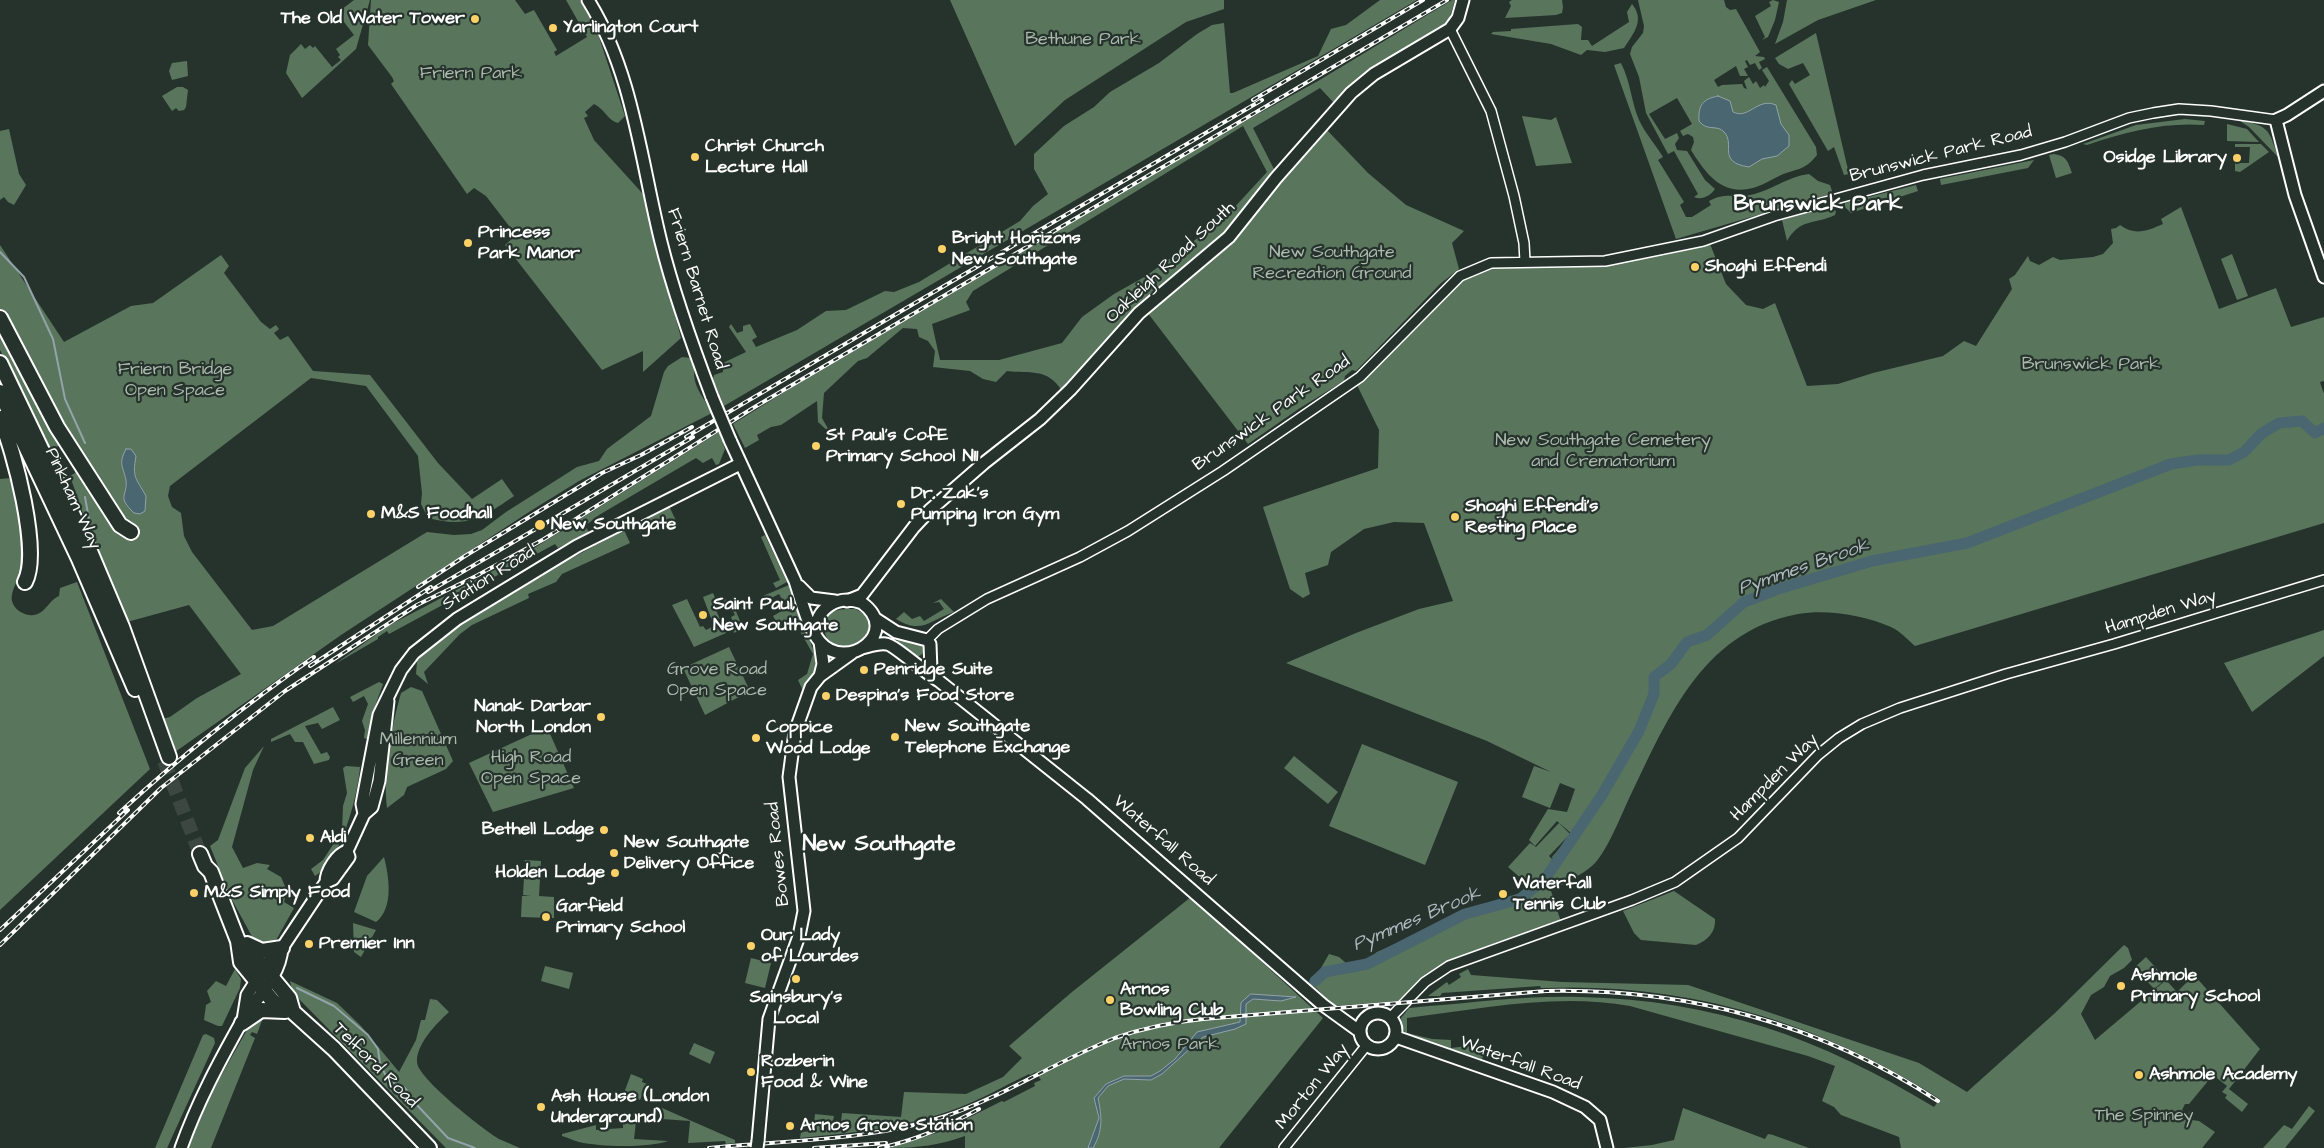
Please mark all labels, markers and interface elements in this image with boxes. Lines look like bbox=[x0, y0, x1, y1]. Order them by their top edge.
place label: The Old Water Tower bbox=[281, 8, 465, 30]
marker: The Old Water Tower bbox=[469, 13, 481, 25]
place label: Yarlington Court bbox=[563, 17, 698, 39]
marker: Yarlington Court bbox=[547, 22, 559, 34]
park label: Bethune Park bbox=[1025, 29, 1141, 51]
park label: Friern Park bbox=[420, 63, 522, 85]
street label: Brunswick Park Road bbox=[1848, 122, 2034, 188]
place label: Christ Church Lecture Hall bbox=[705, 136, 824, 178]
place label: Osidge Library bbox=[2104, 147, 2227, 169]
marker: Christ Church Lecture Hall bbox=[689, 151, 701, 163]
marker: Osidge Library bbox=[2231, 152, 2243, 164]
district label: Brunswick Park bbox=[1733, 192, 1903, 218]
street label: Oakleigh Road South bbox=[1102, 198, 1240, 328]
street label: Friern Barnet Road bbox=[661, 206, 731, 372]
place label: Princess Park Manor bbox=[478, 222, 580, 264]
place label: Bright Horizons New Southgate bbox=[952, 228, 1081, 270]
marker: Princess Park Manor bbox=[462, 237, 474, 249]
park label: New Southgate Recreation Ground bbox=[1252, 242, 1412, 284]
marker: Bright Horizons New Southgate bbox=[936, 243, 948, 255]
place label: Shoghi Effendi bbox=[1705, 256, 1826, 278]
marker: Shoghi Effendi bbox=[1689, 261, 1701, 273]
street label: Brunswick Park Road bbox=[1189, 352, 1355, 476]
park label: Brunswick Park bbox=[2022, 354, 2160, 376]
park label: Friern Bridge Open Space bbox=[118, 359, 232, 402]
place label: St Paul's CofE Primary School N11 bbox=[826, 425, 978, 468]
park label: New Southgate Cemetery and Crematorium bbox=[1495, 430, 1711, 472]
marker: St Paul's CofE Primary School N11 bbox=[810, 440, 822, 452]
street label: Pinkham Way bbox=[39, 445, 105, 553]
place label: Dr. Zak's Pumping Iron Gym bbox=[911, 483, 1059, 526]
place label: Shoghi Effendi’s Resting Place bbox=[1465, 496, 1598, 538]
marker: Dr. Zak's Pumping Iron Gym bbox=[895, 498, 907, 510]
place label: M&S Foodhall bbox=[381, 503, 492, 525]
marker: M&S Foodhall bbox=[365, 508, 377, 520]
marker: Shoghi Effendi’s Resting Place bbox=[1449, 511, 1461, 523]
place label: New Southgate bbox=[551, 514, 676, 536]
marker: New Southgate bbox=[533, 518, 547, 532]
water label: Pymmes Brook bbox=[1736, 535, 1872, 601]
street label: Station Road bbox=[438, 542, 540, 616]
street label: Hampden Way bbox=[2103, 586, 2219, 640]
place label: Saint Paul, New Southgate bbox=[713, 594, 838, 636]
marker: Saint Paul, New Southgate bbox=[697, 609, 709, 621]
park label: Grove Road Open Space bbox=[667, 659, 767, 702]
place label: Penridge Suite bbox=[874, 659, 993, 681]
marker: Penridge Suite bbox=[858, 664, 870, 676]
place label: Despina's Food Store bbox=[836, 685, 1014, 707]
marker: Despina's Food Store bbox=[820, 690, 832, 702]
place label: Nanak Darbar North London bbox=[474, 696, 591, 739]
marker: Nanak Darbar North London bbox=[595, 711, 607, 723]
place label: New Southgate Telephone Exchange bbox=[905, 716, 1070, 759]
place label: Coppice Wood Lodge bbox=[766, 717, 870, 760]
park label: Millennium Green bbox=[380, 729, 456, 772]
street label: Hampden Way bbox=[1727, 730, 1823, 826]
marker: New Southgate Telephone Exchange bbox=[889, 731, 901, 743]
marker: Coppice Wood Lodge bbox=[750, 732, 762, 744]
park label: High Road Open Space bbox=[481, 747, 581, 790]
street label: Waterfall Road bbox=[1108, 791, 1218, 891]
street label: Bowes Road bbox=[763, 801, 795, 907]
place label: Bethell Lodge bbox=[482, 819, 594, 841]
marker: Bethell Lodge bbox=[598, 824, 610, 836]
place label: Aldi bbox=[320, 827, 346, 849]
marker: Aldi bbox=[304, 832, 316, 844]
place label: New Southgate Delivery Office bbox=[624, 832, 754, 874]
district label: New Southgate bbox=[802, 832, 956, 858]
marker: New Southgate Delivery Office bbox=[608, 847, 620, 859]
place label: Holden Lodge bbox=[495, 862, 605, 884]
marker: Holden Lodge bbox=[609, 867, 621, 879]
place label: Waterfall Tennis Club bbox=[1513, 873, 1606, 916]
place label: M&S Simply Food bbox=[204, 882, 350, 904]
water label: Pymmes Brook bbox=[1350, 883, 1484, 957]
marker: M&S Simply Food bbox=[188, 887, 200, 899]
marker: Waterfall Tennis Club bbox=[1497, 888, 1509, 900]
place label: Garfield Primary School bbox=[556, 896, 685, 939]
marker: Garfield Primary School bbox=[540, 911, 552, 923]
place label: Our Lady of Lourdes bbox=[761, 925, 859, 968]
place label: Premier Inn bbox=[319, 933, 414, 955]
marker: Premier Inn bbox=[303, 938, 315, 950]
marker: Our Lady of Lourdes bbox=[745, 940, 757, 952]
place label: Ashmole Primary School bbox=[2131, 965, 2260, 1008]
marker: Sainsbury's Local bbox=[790, 973, 802, 985]
place label: Arnos Bowling Club bbox=[1120, 979, 1223, 1022]
marker: Ashmole Primary School bbox=[2115, 980, 2127, 992]
place label: Sainsbury's Local bbox=[750, 987, 842, 1030]
marker: Arnos Bowling Club bbox=[1104, 994, 1116, 1006]
street label: Telford Road bbox=[328, 1019, 422, 1113]
street label: Waterfall Road bbox=[1457, 1032, 1583, 1096]
park label: Arnos Park bbox=[1121, 1034, 1219, 1056]
street label: Morton Way bbox=[1272, 1040, 1354, 1134]
place label: Rozberin Food & Wine bbox=[761, 1051, 868, 1094]
place label: Ashmole Academy bbox=[2149, 1064, 2297, 1086]
marker: Rozberin Food & Wine bbox=[745, 1066, 757, 1078]
marker: Ashmole Academy bbox=[2133, 1069, 2145, 1081]
place label: Ash House (London Underground) bbox=[551, 1086, 709, 1128]
marker: Ash House (London Underground) bbox=[535, 1101, 547, 1113]
park label: The Spinney bbox=[2094, 1105, 2194, 1127]
place label: Arnos Grove Station bbox=[800, 1115, 973, 1137]
marker: Arnos Grove Station bbox=[784, 1120, 796, 1132]

